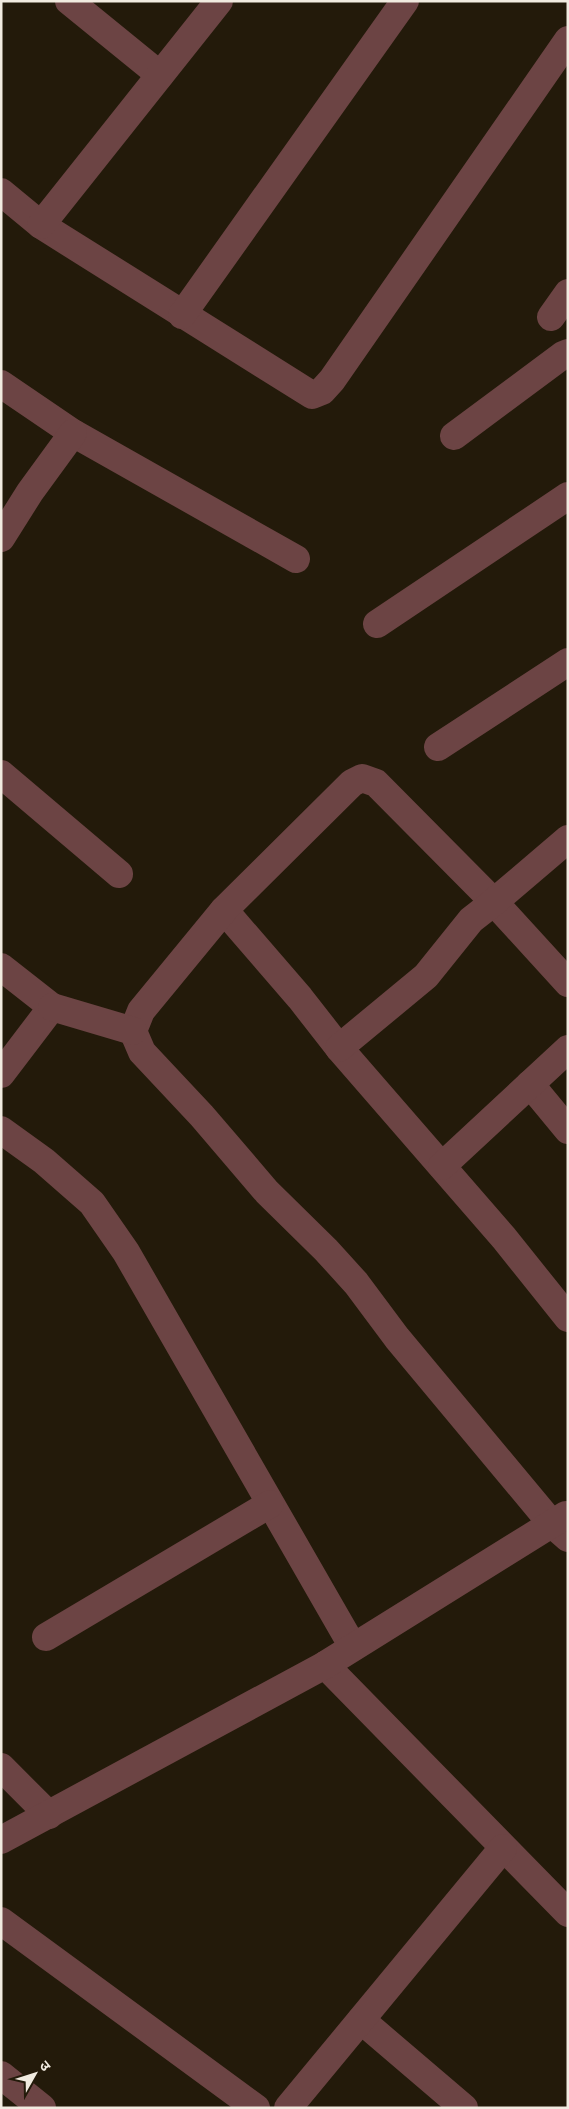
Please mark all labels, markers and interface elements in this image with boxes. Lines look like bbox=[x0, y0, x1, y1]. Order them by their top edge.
north arrow bbox=[10, 2049, 60, 2099]
text: उ bbox=[34, 2058, 54, 2077]

